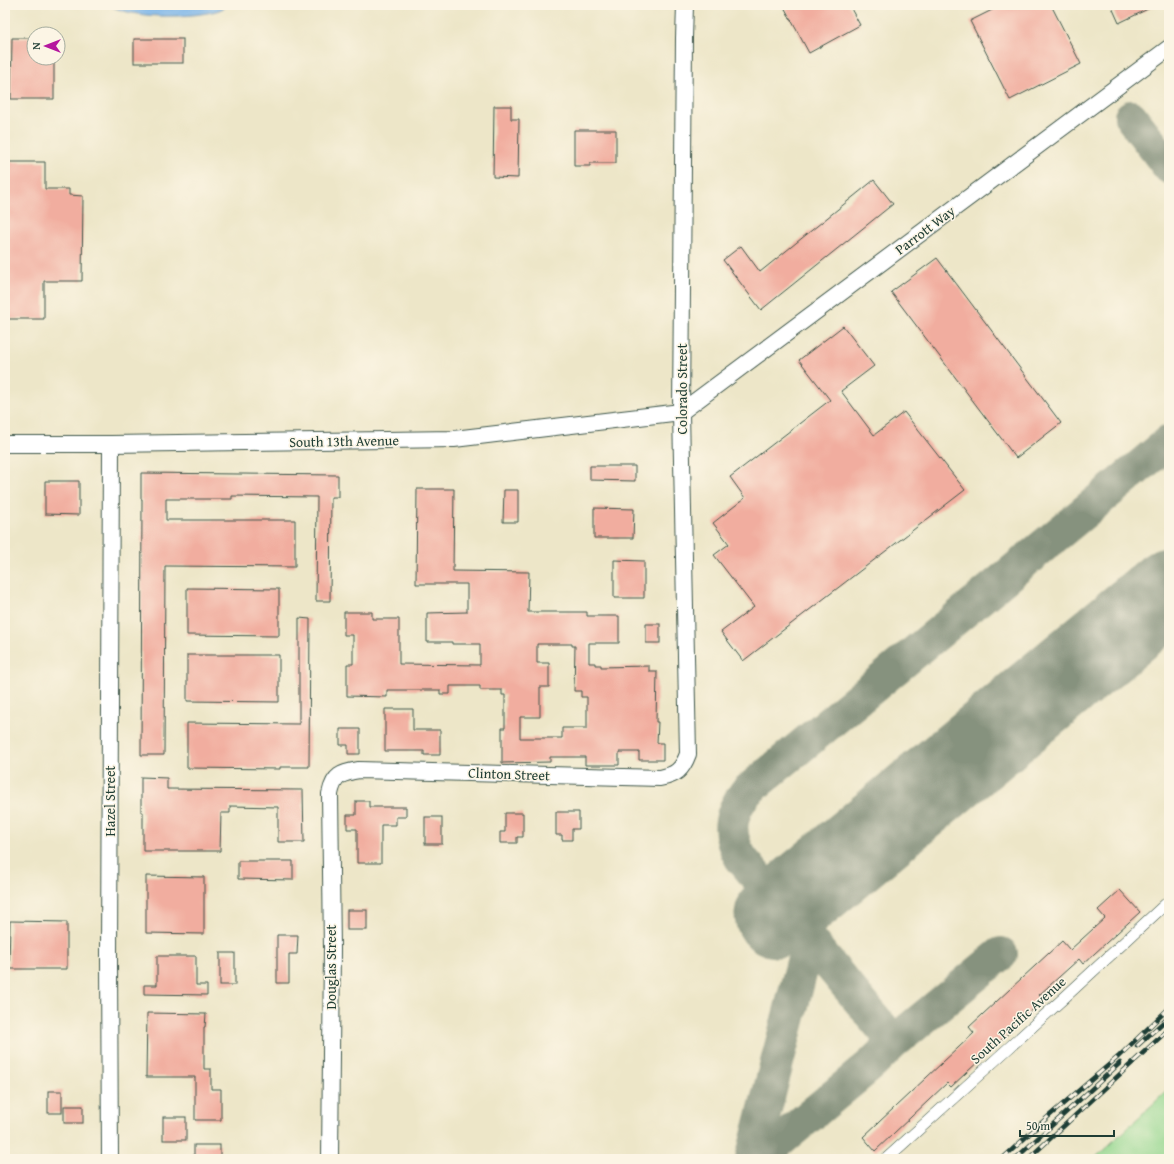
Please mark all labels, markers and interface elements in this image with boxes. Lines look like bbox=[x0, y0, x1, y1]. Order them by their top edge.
north arrow bbox=[26, 26, 66, 66]
text: N bbox=[28, 42, 44, 50]
street label: Parrott Way bbox=[891, 201, 959, 259]
street label: Colorado Street bbox=[672, 343, 692, 435]
street label: South 13th Avenue bbox=[289, 430, 400, 452]
street label: Clinton Street bbox=[468, 763, 550, 785]
street label: Hazel Street bbox=[100, 765, 120, 837]
street label: Douglas Street bbox=[321, 925, 341, 1009]
street label: South Pacific Avenue bbox=[966, 971, 1071, 1068]
scale bar bbox=[1020, 1112, 1114, 1138]
text: 50 m bbox=[1026, 1117, 1050, 1134]

